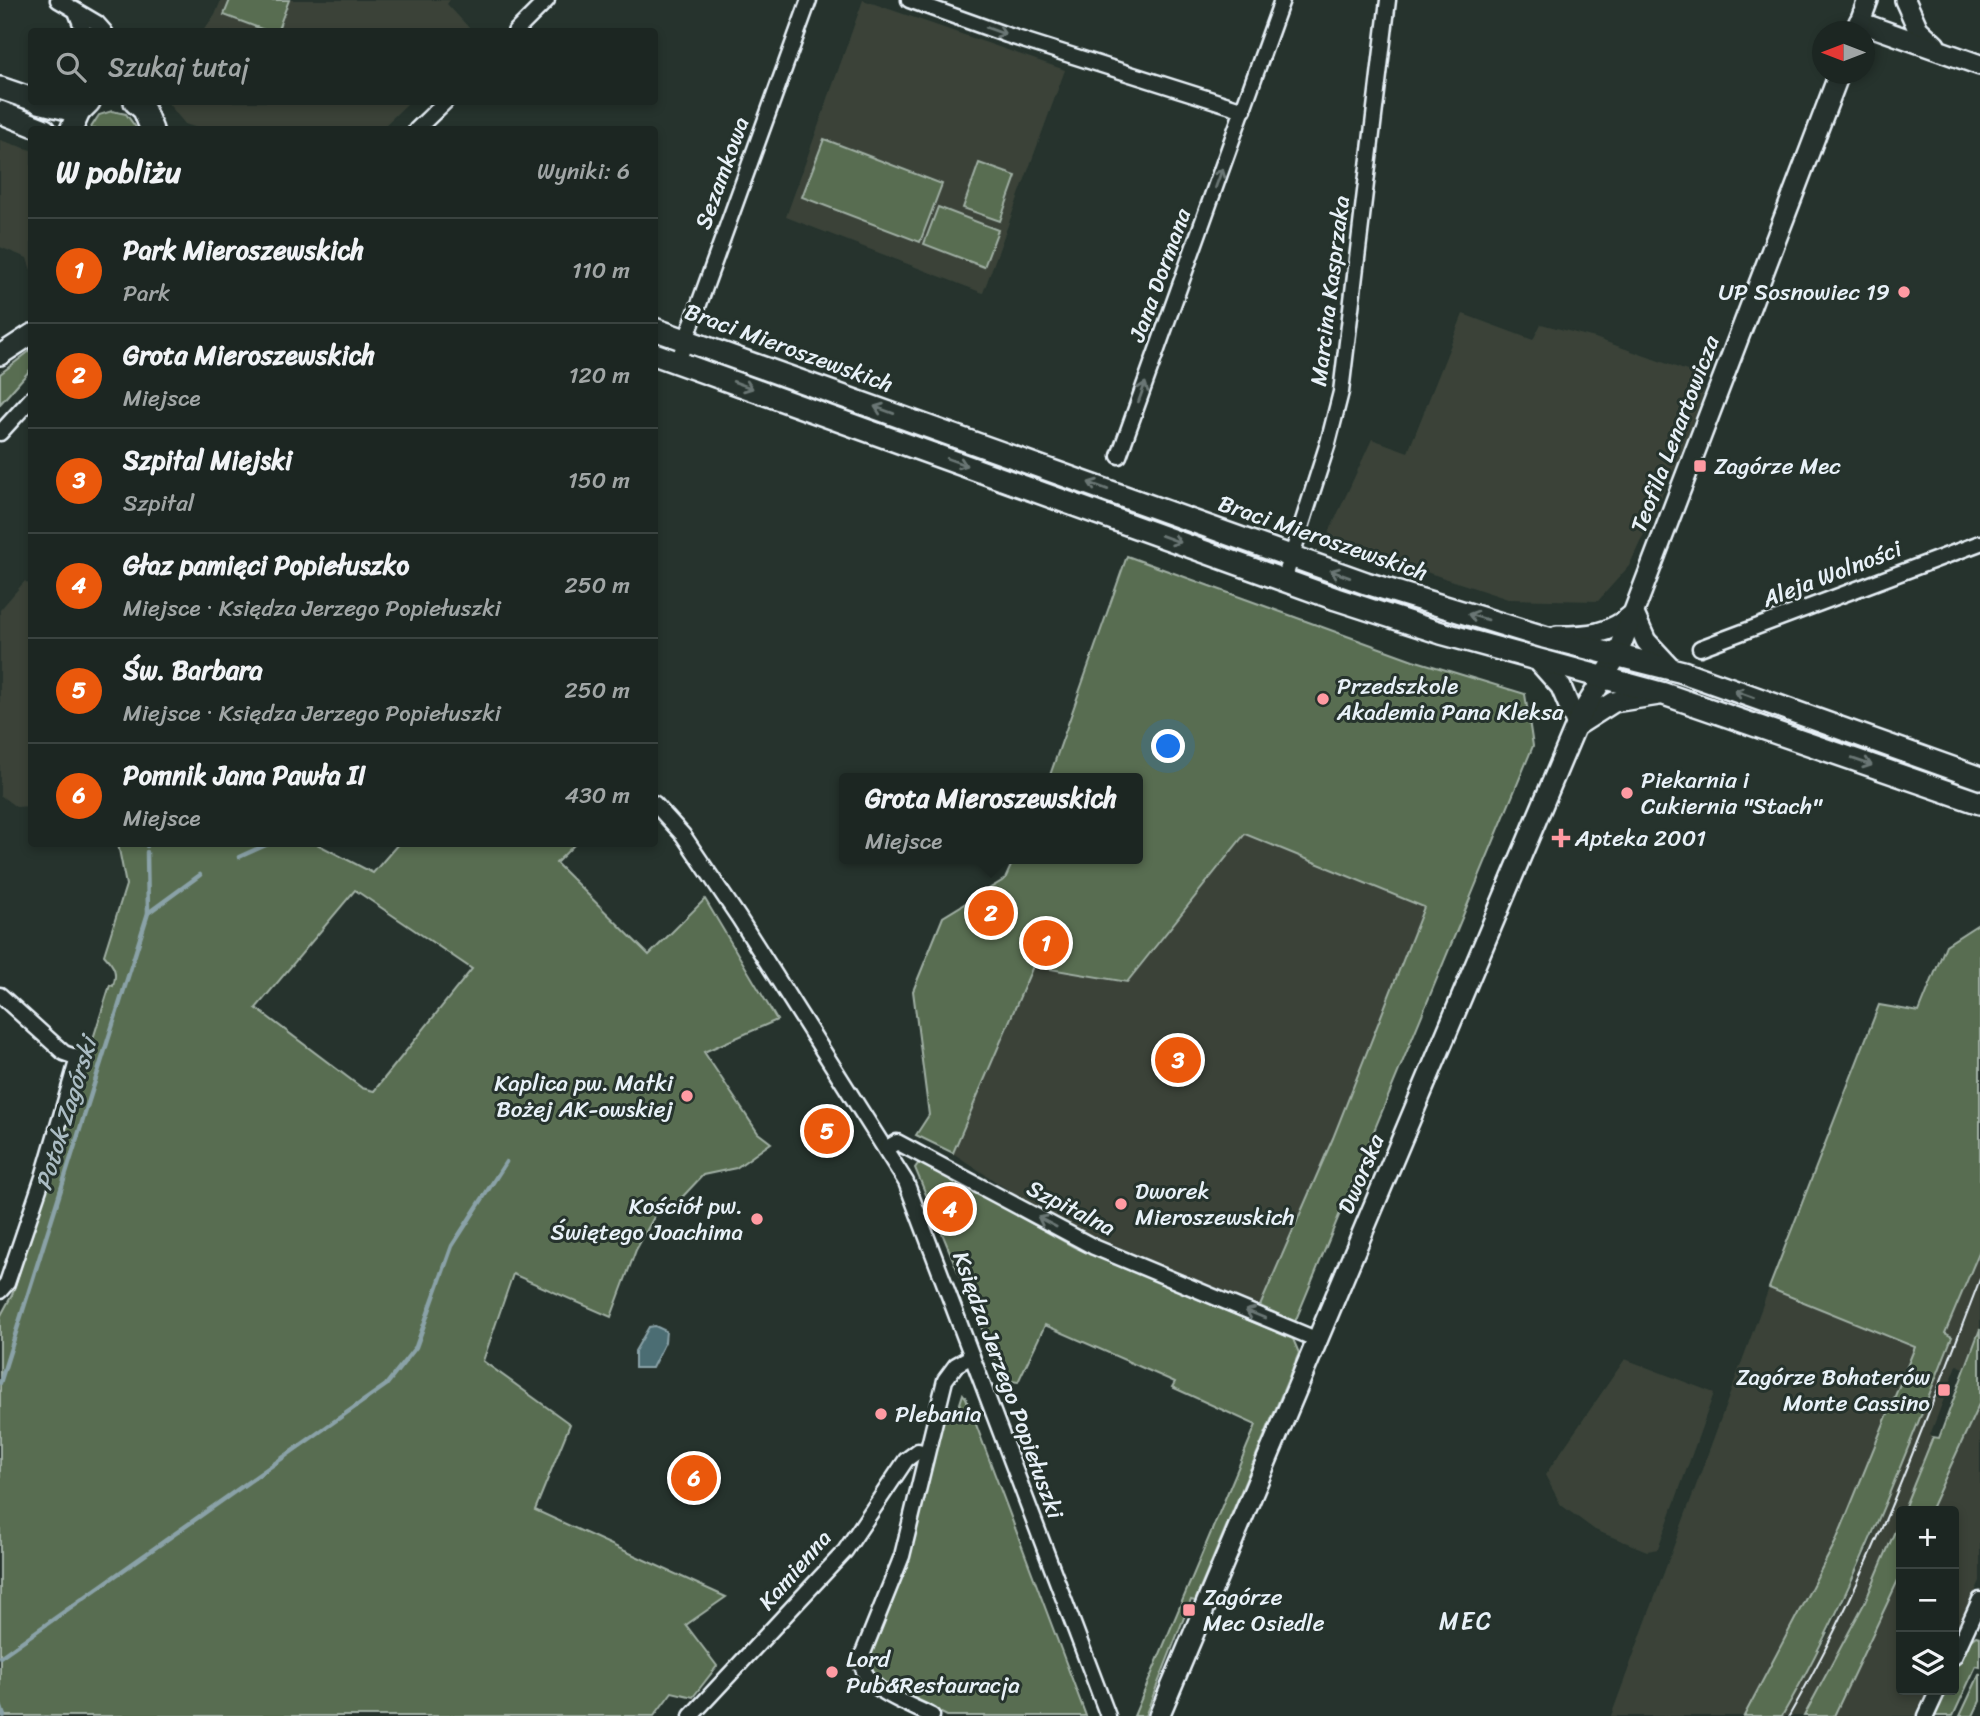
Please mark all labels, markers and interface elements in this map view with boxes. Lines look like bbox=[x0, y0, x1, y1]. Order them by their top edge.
north arrow bbox=[1812, 21, 1875, 84]
one-way arrow bbox=[985, 26, 1007, 39]
search box bbox=[28, 28, 658, 105]
text: Szukaj tutaj bbox=[108, 44, 249, 90]
icon: search bbox=[52, 48, 90, 86]
street label: Sezamkowa bbox=[683, 111, 761, 235]
text: W pobliżu bbox=[56, 145, 181, 199]
text: Wyniki: 6 bbox=[537, 151, 630, 192]
one-way arrow bbox=[1214, 167, 1227, 189]
street label: Marcina Kasprzaka bbox=[1298, 193, 1362, 389]
street label: Jana Dormana bbox=[1116, 202, 1203, 349]
text: Park Mieroszewskich bbox=[123, 227, 364, 273]
text: 1 bbox=[74, 250, 84, 291]
text: 110 m bbox=[572, 250, 630, 291]
place label: UP Sosnowiec 19 bbox=[1719, 272, 1890, 313]
text: Park bbox=[123, 273, 170, 314]
marker: UP Sosnowiec 19 bbox=[1896, 284, 1912, 300]
street label: Braci Mieroszewskich bbox=[679, 291, 899, 405]
street label: Teofila Lenartowicza bbox=[1618, 329, 1732, 539]
text: Grota Mieroszewskich bbox=[123, 332, 375, 378]
text: 2 bbox=[72, 355, 86, 396]
text: 120 m bbox=[569, 355, 630, 396]
text: Miejsce bbox=[123, 378, 201, 419]
one-way arrow bbox=[731, 380, 753, 392]
one-way arrow bbox=[1137, 381, 1150, 403]
one-way arrow bbox=[873, 403, 895, 415]
text: Szpital Miejski bbox=[123, 437, 292, 483]
place label: Zagórze Mec bbox=[1714, 446, 1841, 487]
one-way arrow bbox=[945, 457, 967, 469]
marker: Zagórze Mec bbox=[1692, 458, 1708, 474]
text: 3 bbox=[73, 460, 85, 501]
text: 150 m bbox=[568, 460, 630, 501]
one-way arrow bbox=[1087, 479, 1109, 492]
text: Szpital bbox=[123, 483, 194, 524]
street label: Braci Mieroszewskich bbox=[1213, 483, 1433, 593]
street label: Aleja Wolności bbox=[1755, 528, 1908, 620]
one-way arrow bbox=[1159, 534, 1181, 546]
text: Głaz pamięci Popiełuszko bbox=[123, 542, 409, 588]
text: 4 bbox=[72, 565, 86, 606]
text: 250 m bbox=[564, 565, 630, 606]
one-way arrow bbox=[1330, 567, 1352, 579]
text: Miejsce · Księdza Jerzego Popiełuszki bbox=[123, 588, 501, 629]
one-way arrow bbox=[1467, 610, 1489, 623]
text: Św. Barbara bbox=[123, 647, 263, 693]
place label: Przedszkole Akademia Pana Kleksa bbox=[1336, 666, 1564, 733]
text: 5 bbox=[72, 670, 86, 711]
text: 250 m bbox=[564, 670, 630, 711]
one-way arrow bbox=[1733, 687, 1755, 699]
marker: Przedszkole Akademia Pana Kleksa bbox=[1315, 691, 1331, 707]
text: Miejsce · Księdza Jerzego Popiełuszki bbox=[123, 693, 501, 734]
your location bbox=[1151, 729, 1185, 763]
text: Pomnik Jana Pawła II bbox=[123, 752, 366, 798]
one-way arrow bbox=[1851, 757, 1873, 769]
place label: Piekarnia i Cukiernia "Stach" bbox=[1641, 760, 1823, 827]
popup bbox=[839, 773, 1143, 864]
text: 6 bbox=[72, 775, 86, 816]
text: 430 m bbox=[565, 775, 630, 816]
text: Grota Mieroszewskich bbox=[865, 775, 1117, 821]
marker: Piekarnia i Cukiernia "Stach" bbox=[1619, 785, 1635, 801]
text: Miejsce bbox=[123, 798, 201, 839]
place label: Apteka 2001 bbox=[1574, 818, 1706, 859]
text: Miejsce bbox=[865, 821, 942, 862]
marker: Apteka 2001 bbox=[1553, 830, 1569, 846]
pin: 2 bbox=[968, 887, 1014, 939]
pin: 1 bbox=[1023, 917, 1069, 969]
water label: Potok Zagórski bbox=[23, 1028, 110, 1196]
pin: 3 bbox=[1155, 1034, 1201, 1086]
place label: Kaplica pw. Matki Bożej AK-owskiej bbox=[494, 1063, 674, 1130]
marker: Kaplica pw. Matki Bożej AK-owskiej bbox=[679, 1088, 695, 1104]
pin: 5 bbox=[804, 1105, 850, 1157]
street label: Dworska bbox=[1326, 1127, 1396, 1221]
street label: Szpitalna bbox=[1019, 1168, 1123, 1248]
place label: Dworek Mieroszewskich bbox=[1135, 1171, 1295, 1238]
pin: 4 bbox=[927, 1183, 973, 1235]
place label: Kościół pw. Świętego Joachima bbox=[551, 1186, 743, 1253]
marker: Dworek Mieroszewskich bbox=[1113, 1196, 1129, 1212]
marker: Kościół pw. Świętego Joachima bbox=[749, 1211, 765, 1227]
one-way arrow bbox=[1037, 1215, 1058, 1229]
street label: Księdza Jerzego Popiełuszki bbox=[940, 1245, 1076, 1525]
one-way arrow bbox=[1245, 1307, 1266, 1320]
place label: Zagórze Bohaterów Monte Cassino bbox=[1736, 1357, 1931, 1424]
marker: Zagórze Bohaterów Monte Cassino bbox=[1936, 1382, 1952, 1398]
place label: Plebania bbox=[895, 1394, 982, 1435]
marker: Plebania bbox=[873, 1406, 889, 1422]
pin: 6 bbox=[671, 1452, 717, 1504]
map controls bbox=[1896, 1506, 1959, 1695]
button: + bbox=[1896, 1506, 1959, 1569]
street label: Kamienna bbox=[748, 1520, 842, 1620]
button: − bbox=[1896, 1569, 1959, 1632]
place label: Zagórze Mec Osiedle bbox=[1203, 1577, 1325, 1644]
district label: MEC bbox=[1439, 1600, 1493, 1642]
marker: Zagórze Mec Osiedle bbox=[1181, 1602, 1197, 1618]
button: layers bbox=[1896, 1632, 1959, 1695]
place label: Lord Pub&Restauracja bbox=[846, 1639, 1020, 1706]
marker: Lord Pub&Restauracja bbox=[824, 1664, 840, 1680]

